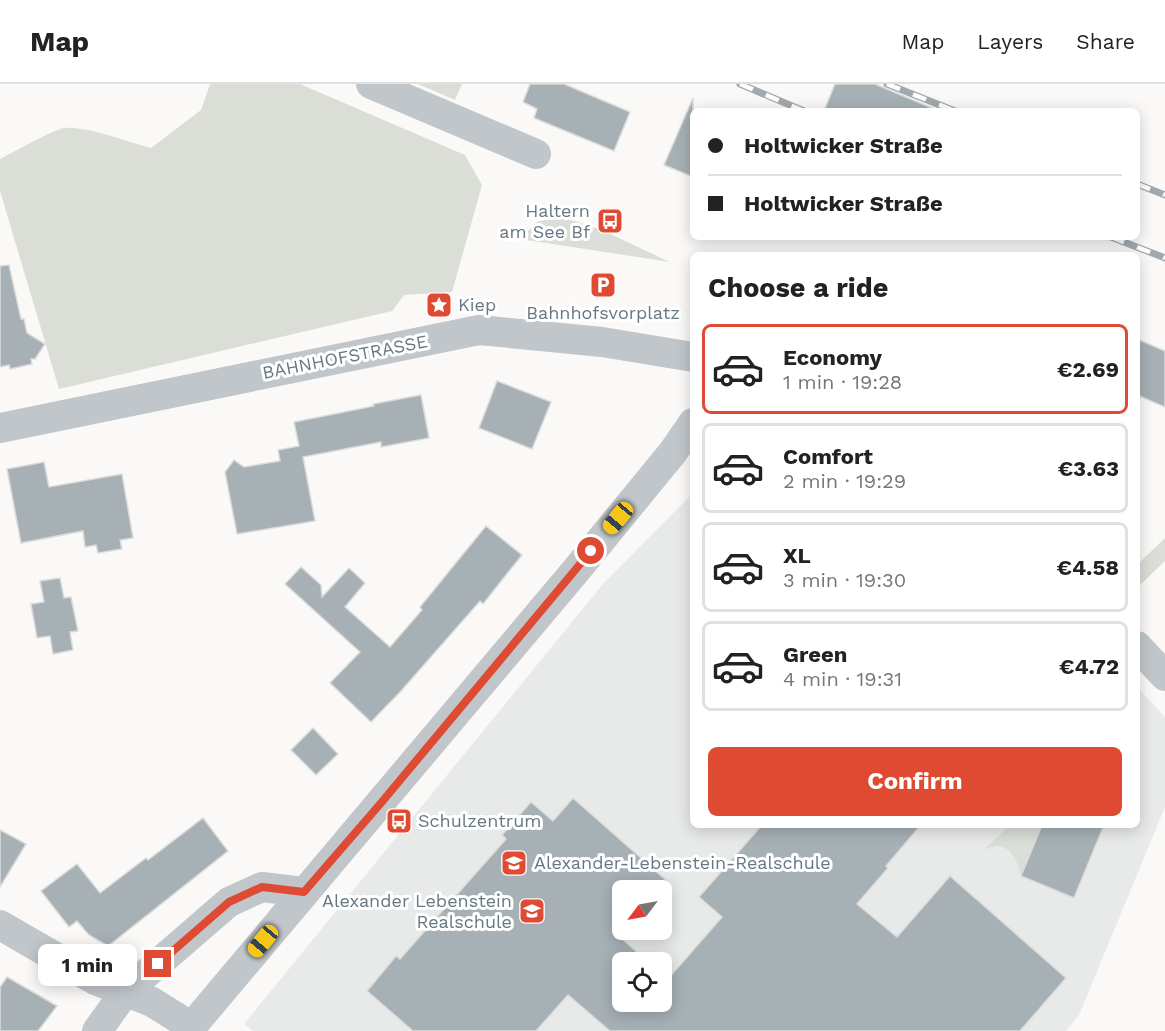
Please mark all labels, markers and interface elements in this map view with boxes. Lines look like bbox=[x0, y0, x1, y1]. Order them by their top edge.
text: Map bbox=[30, 25, 89, 58]
text: Map bbox=[901, 29, 944, 54]
text: Layers bbox=[977, 29, 1043, 54]
text: Share bbox=[1076, 29, 1135, 54]
text: Holtwicker Straße bbox=[744, 133, 943, 158]
text: Holtwicker Straße bbox=[744, 191, 943, 216]
place label: Haltern am See Bf bbox=[499, 200, 590, 242]
bus stop icon: Haltern am See Bf bbox=[595, 206, 625, 236]
parking icon: Bahnhofsvorplatz bbox=[588, 270, 618, 300]
text: Choose a ride bbox=[708, 272, 888, 304]
place icon: Kiep bbox=[424, 290, 454, 320]
place label: Kiep bbox=[458, 294, 496, 315]
place label: Bahnhofsvorplatz bbox=[526, 302, 680, 323]
street label: BAHNHOFSTRASSE bbox=[261, 330, 429, 383]
icon: car bbox=[711, 342, 765, 396]
text: Economy bbox=[783, 345, 882, 370]
text: €2.69 bbox=[1057, 357, 1119, 382]
text: 1 min · 19:28 bbox=[783, 370, 902, 394]
icon: car bbox=[711, 441, 765, 495]
text: Comfort bbox=[783, 444, 873, 469]
text: €3.63 bbox=[1058, 456, 1119, 481]
text: 2 min · 19:29 bbox=[783, 469, 906, 493]
car bbox=[600, 498, 636, 538]
route start bbox=[577, 537, 604, 564]
icon: car bbox=[711, 540, 765, 594]
text: XL bbox=[783, 543, 811, 568]
text: €4.58 bbox=[1056, 555, 1119, 580]
text: 3 min · 19:30 bbox=[783, 568, 906, 592]
icon: car bbox=[711, 639, 765, 693]
text: Green bbox=[783, 642, 847, 667]
text: €4.72 bbox=[1059, 654, 1119, 679]
text: 4 min · 19:31 bbox=[783, 667, 902, 691]
button: Confirm bbox=[708, 747, 1122, 816]
bus stop icon: Schulzentrum bbox=[384, 806, 414, 836]
place label: Schulzentrum bbox=[418, 810, 541, 831]
school or university icon: Alexander-Lebenstein-Realschule bbox=[499, 848, 529, 878]
place label: Alexander-Lebenstein-Realschule bbox=[534, 852, 831, 873]
north arrow bbox=[612, 880, 672, 940]
map controls bbox=[612, 880, 672, 1012]
place label: Alexander Lebenstein Realschule bbox=[322, 890, 512, 932]
school or university icon: Alexander Lebenstein Realschule bbox=[517, 896, 547, 926]
car bbox=[245, 921, 281, 961]
callout: 1 min bbox=[38, 943, 137, 985]
route end bbox=[144, 950, 171, 977]
button: locate bbox=[612, 952, 672, 1012]
text: 1 min bbox=[62, 953, 113, 977]

